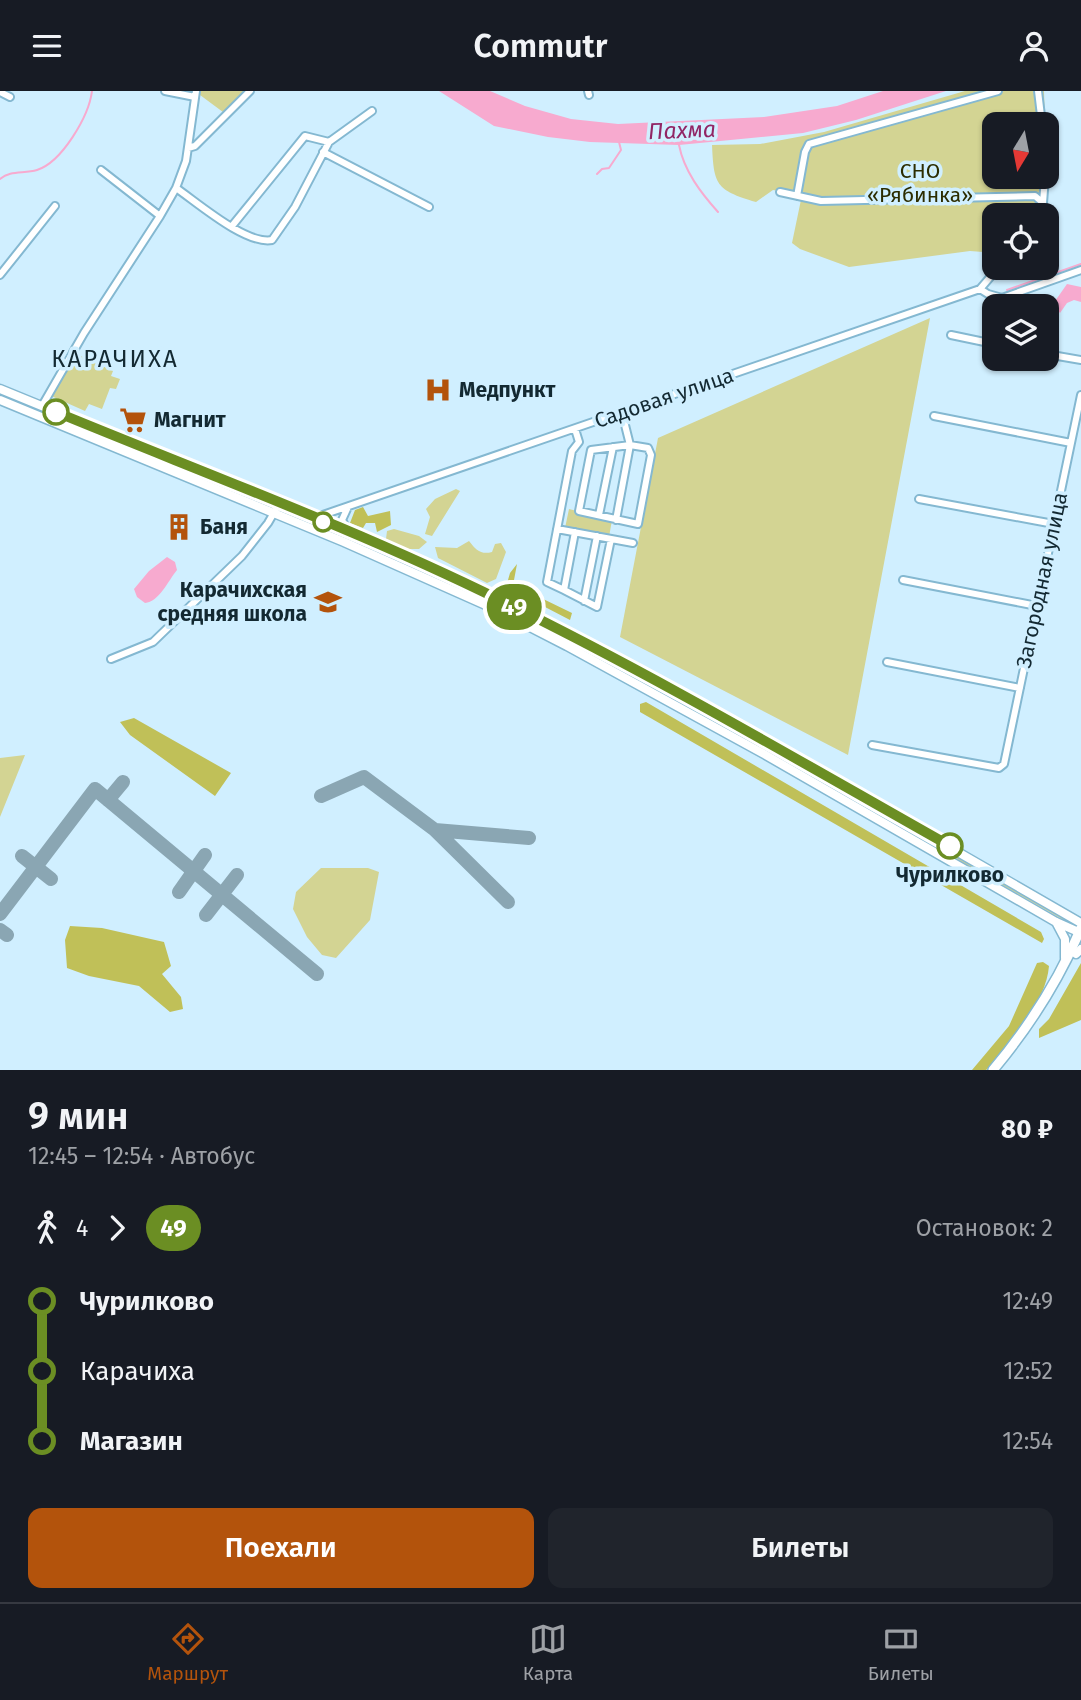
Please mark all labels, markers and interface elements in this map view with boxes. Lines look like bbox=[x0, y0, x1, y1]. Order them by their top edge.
icon: menu bbox=[28, 27, 66, 65]
text: Commutr bbox=[474, 27, 607, 65]
icon: person bbox=[1015, 27, 1053, 65]
north arrow bbox=[982, 112, 1059, 189]
map controls bbox=[982, 112, 1059, 371]
water label: Пахма bbox=[648, 115, 716, 145]
park label: СНО «Рябинка» bbox=[867, 158, 973, 208]
button: locate bbox=[982, 203, 1059, 280]
button: layers bbox=[982, 294, 1059, 371]
district label: КАРАЧИХА bbox=[51, 345, 179, 373]
street label: Садовая улица bbox=[591, 362, 737, 434]
hospital icon: Медпункт bbox=[423, 375, 453, 405]
place label: Медпункт bbox=[459, 377, 556, 403]
unlabelled marker bbox=[43, 399, 69, 425]
supermarket icon: Магнит bbox=[118, 405, 148, 435]
place label: Магнит bbox=[154, 407, 227, 433]
street label: Загородная улица bbox=[1011, 490, 1073, 670]
building icon: Баня bbox=[164, 512, 194, 542]
unlabelled marker bbox=[313, 512, 333, 532]
place label: Баня bbox=[200, 514, 248, 540]
place label: Карачихская средняя школа bbox=[158, 577, 307, 627]
line badge: 49 bbox=[482, 584, 546, 630]
school or university icon: Карачихская средняя школа bbox=[313, 587, 343, 617]
text: 49 bbox=[501, 593, 527, 621]
marker: Чурилково bbox=[937, 833, 963, 859]
place label: Чурилково bbox=[896, 862, 1004, 888]
text: 9 мин bbox=[28, 1093, 129, 1139]
text: 80 ₽ bbox=[1001, 1114, 1053, 1145]
text: 12:45 – 12:54 · Автобус bbox=[28, 1142, 255, 1170]
icon: walk bbox=[28, 1209, 66, 1247]
icon: forward bbox=[98, 1209, 136, 1247]
text: 4 bbox=[76, 1214, 88, 1242]
text: 49 bbox=[160, 1214, 187, 1242]
text: Остановок: 2 bbox=[916, 1214, 1053, 1242]
text: Чурилково bbox=[80, 1286, 214, 1317]
text: 12:49 bbox=[1002, 1287, 1053, 1315]
text: Карачиха bbox=[80, 1356, 195, 1387]
text: 12:52 bbox=[1003, 1357, 1053, 1385]
text: Магазин bbox=[80, 1426, 183, 1457]
text: 12:54 bbox=[1002, 1427, 1053, 1455]
button: Поехали bbox=[28, 1508, 534, 1588]
button: Билеты bbox=[548, 1508, 1053, 1588]
tab: Маршрут bbox=[147, 1620, 228, 1685]
tab: Карта bbox=[523, 1620, 573, 1685]
tab: Билеты bbox=[868, 1620, 934, 1685]

